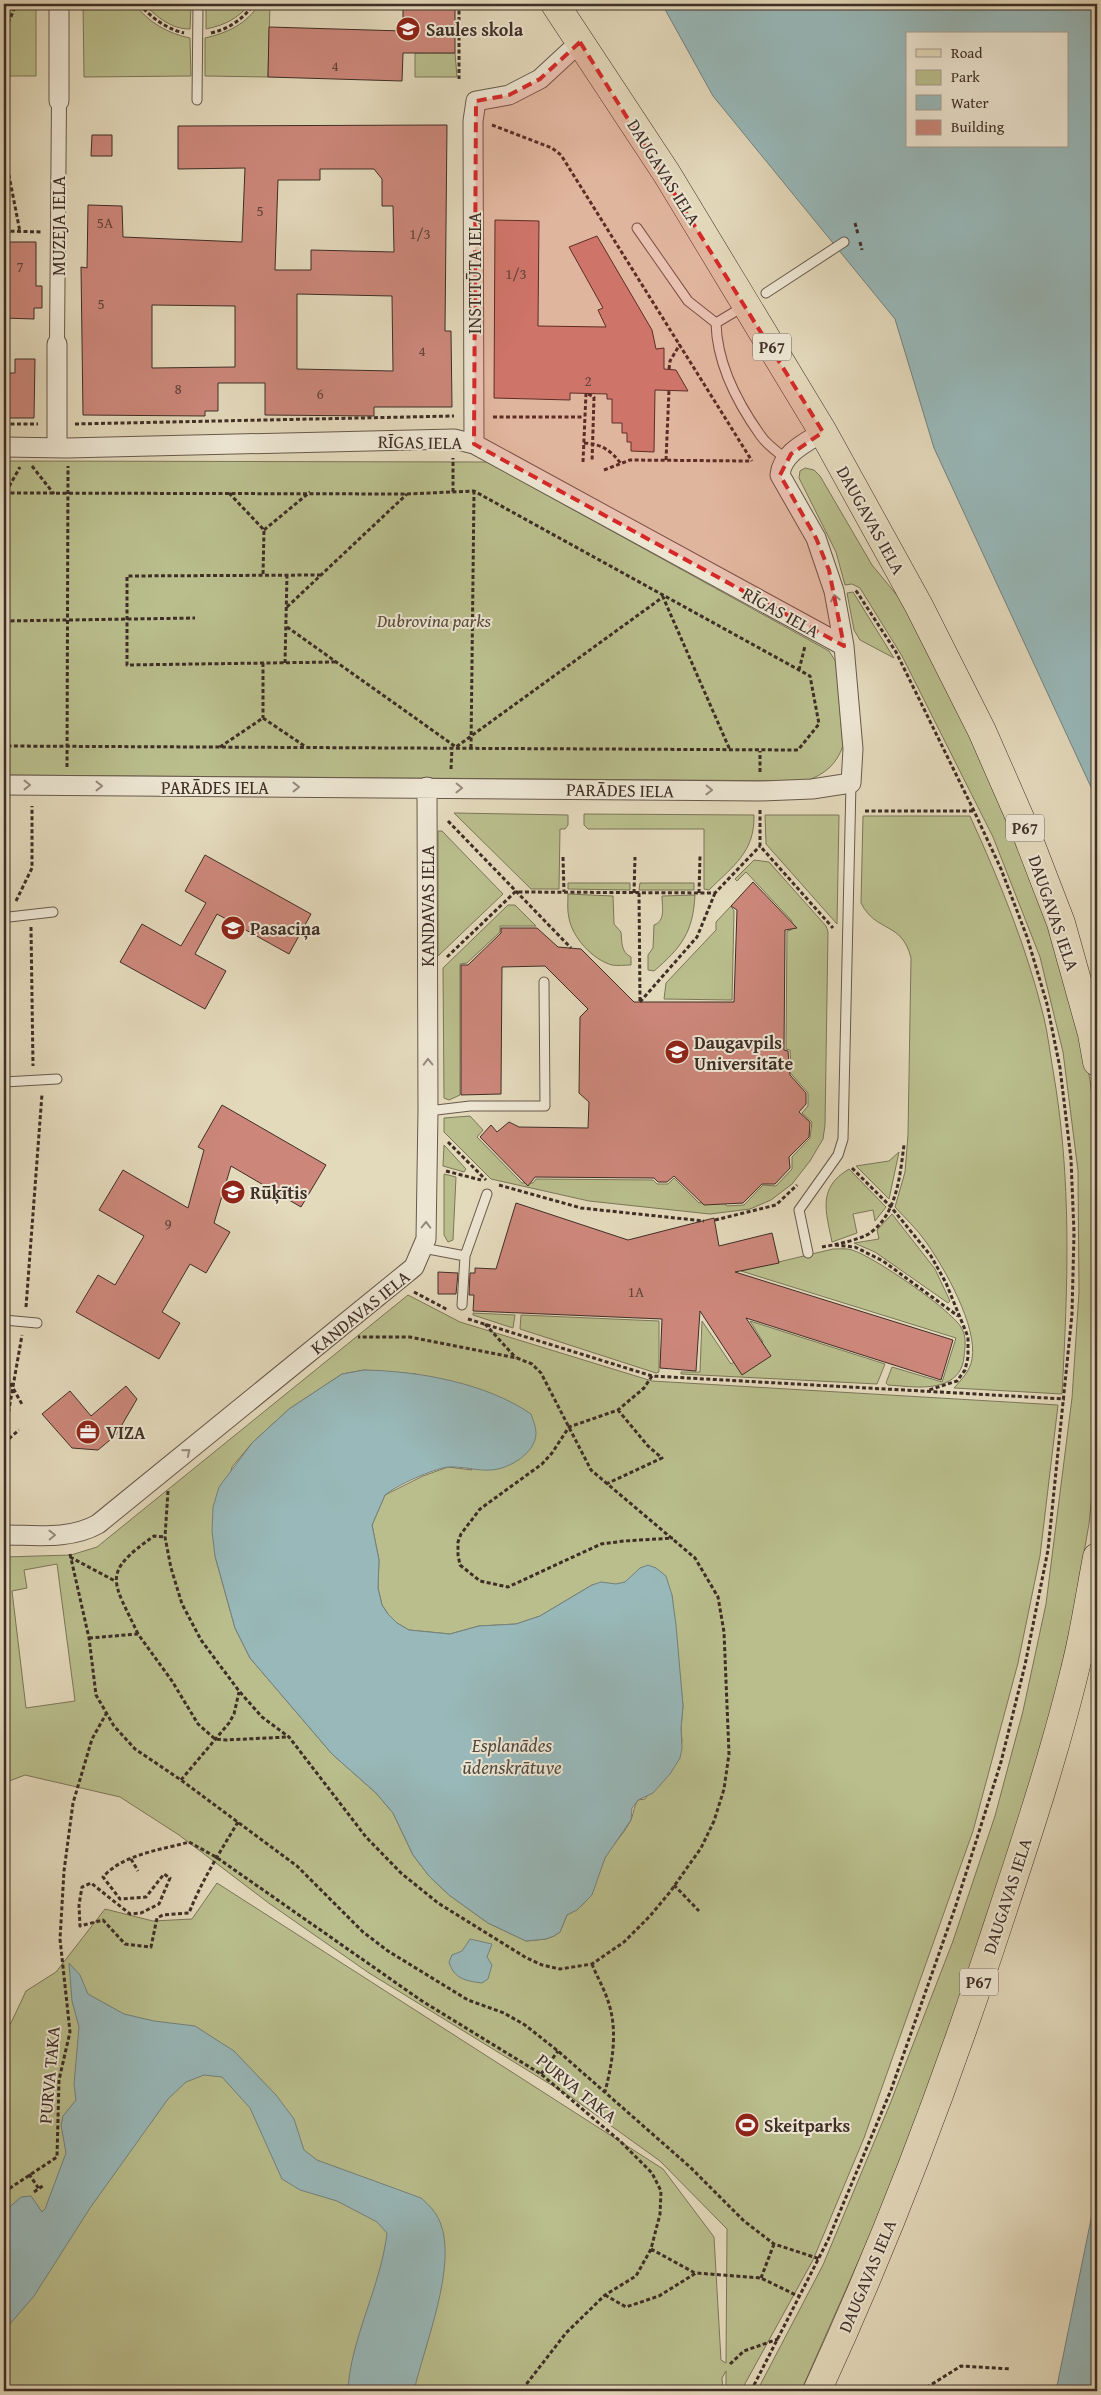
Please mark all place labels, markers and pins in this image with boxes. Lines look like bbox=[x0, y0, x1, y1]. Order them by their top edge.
school or university icon: Saules skola bbox=[395, 16, 421, 42]
place label: Saules skola bbox=[426, 16, 524, 43]
school or university icon: Pasaciņa bbox=[220, 915, 246, 941]
place label: Pasaciņa bbox=[250, 915, 321, 942]
place label: Daugavpils Universitāte bbox=[694, 1029, 793, 1077]
school or university icon: Daugavpils Universitāte bbox=[664, 1039, 690, 1065]
school or university icon: Rūķītis bbox=[220, 1179, 246, 1205]
place label: Rūķītis bbox=[250, 1179, 308, 1206]
office icon: VIZA bbox=[75, 1419, 101, 1445]
place label: VIZA bbox=[106, 1419, 146, 1446]
sports icon: Skeitparks bbox=[734, 2112, 760, 2138]
place label: Skeitparks bbox=[764, 2112, 851, 2139]

